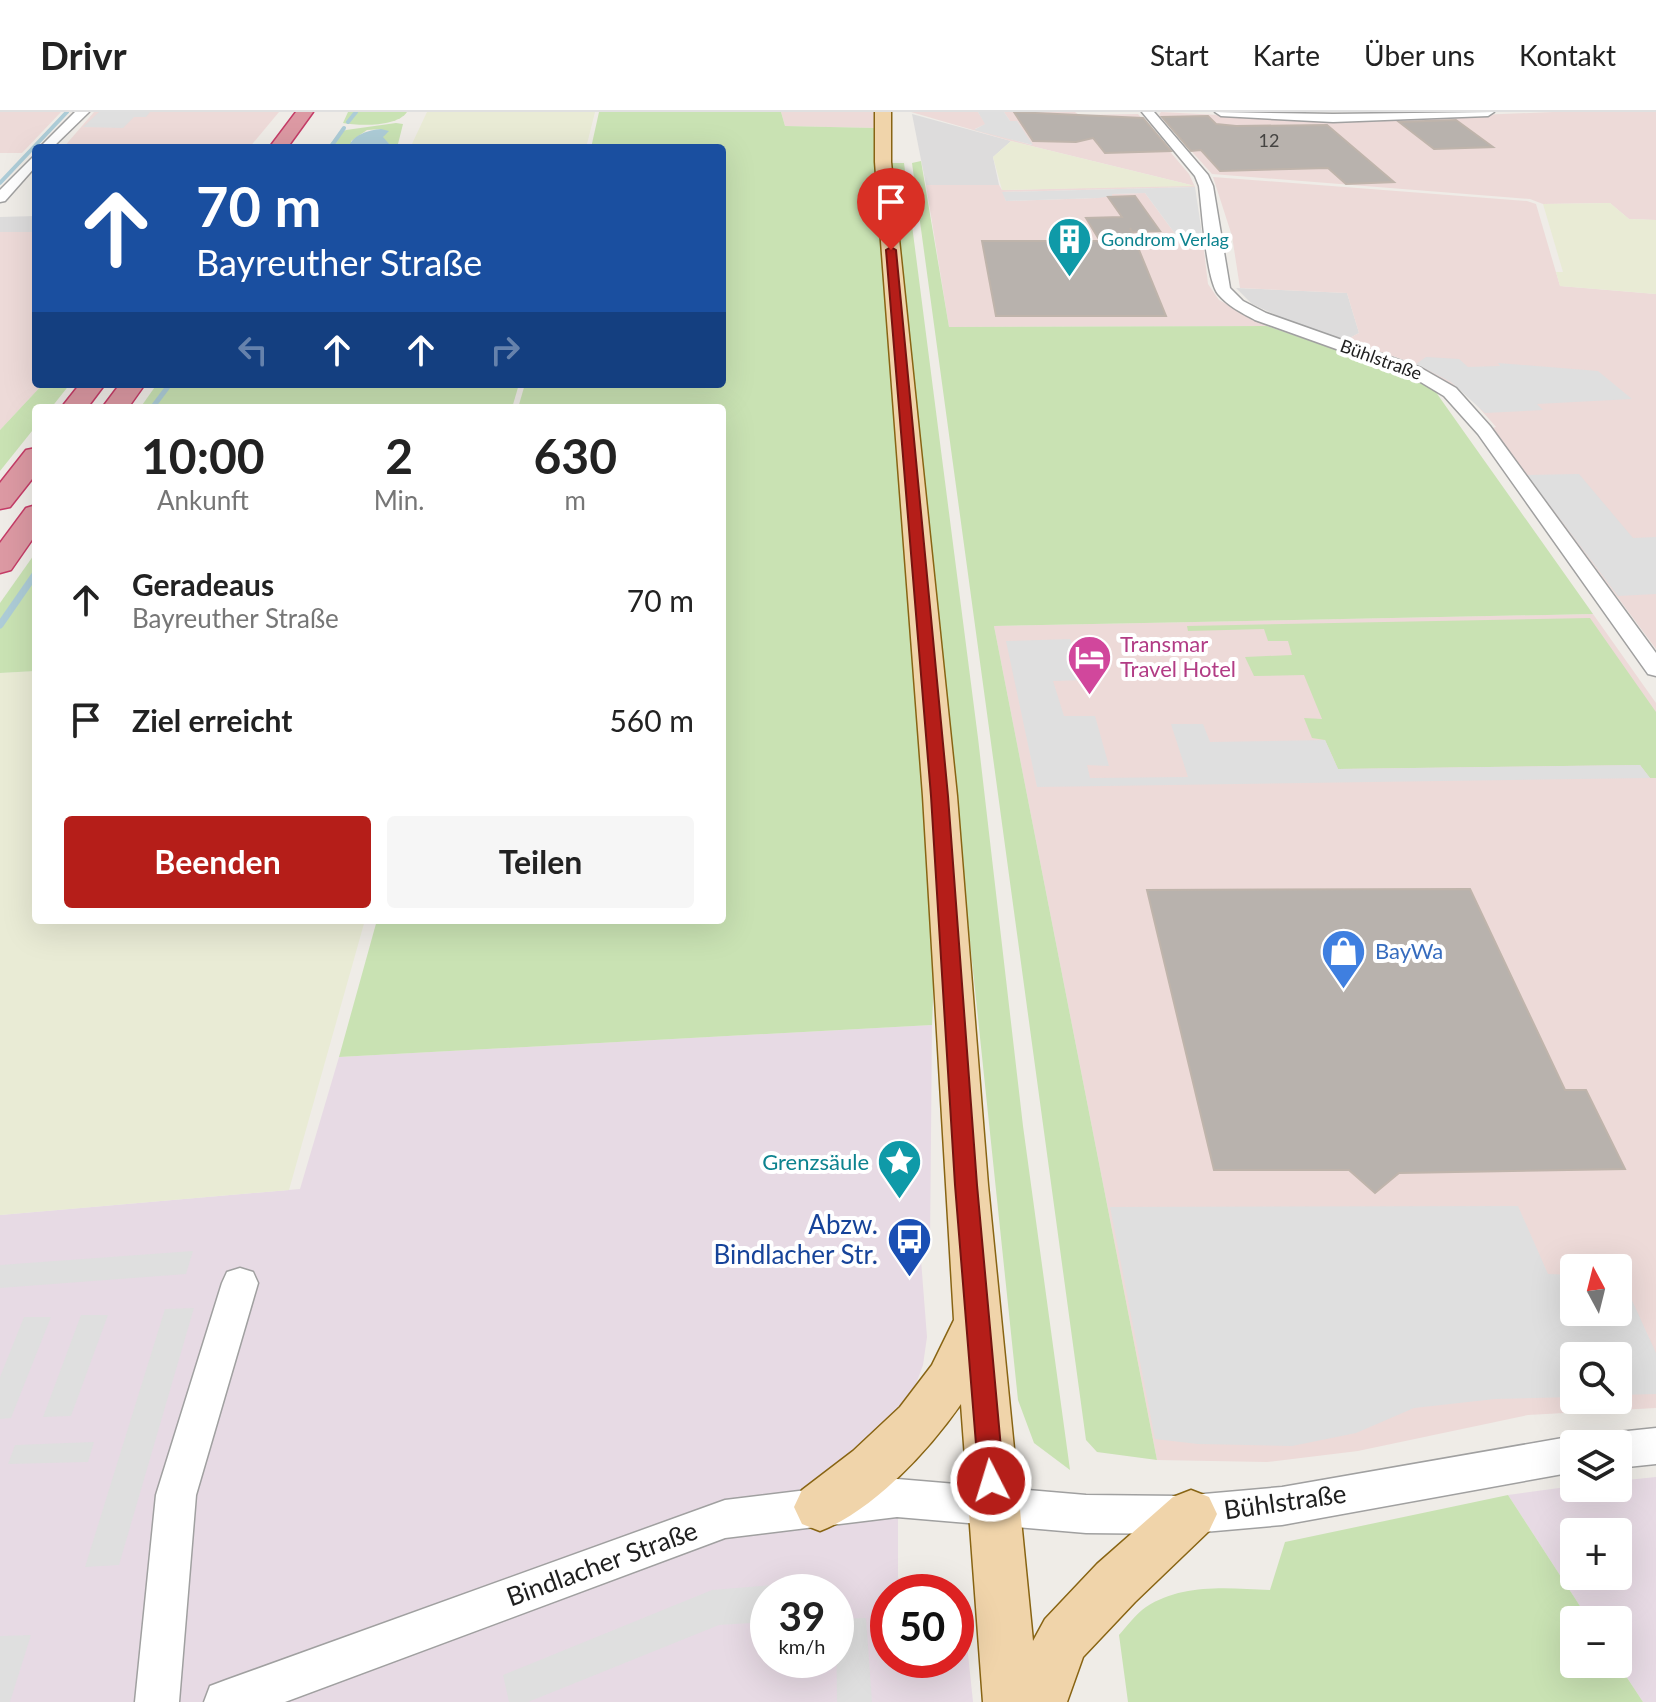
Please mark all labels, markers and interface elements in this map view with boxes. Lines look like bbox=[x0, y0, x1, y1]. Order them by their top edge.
text: Drivr bbox=[40, 32, 127, 78]
text: Start bbox=[1150, 38, 1209, 72]
text: Karte bbox=[1253, 38, 1320, 72]
text: Über uns bbox=[1364, 38, 1475, 72]
text: Kontakt bbox=[1519, 38, 1616, 72]
house number: 12 bbox=[1259, 129, 1279, 151]
pin bbox=[857, 168, 925, 250]
text: 70 m bbox=[196, 172, 321, 239]
icon: ahead bbox=[64, 176, 168, 280]
icon: arrive bbox=[869, 180, 913, 224]
building icon: Gondrom Verlag bbox=[1046, 216, 1094, 279]
place label: Gondrom Verlag bbox=[1101, 228, 1229, 250]
text: Bayreuther Straße bbox=[196, 240, 482, 284]
icon: left bbox=[231, 328, 275, 372]
icon: ahead bbox=[315, 328, 359, 372]
icon: ahead bbox=[399, 328, 443, 372]
icon: right bbox=[483, 328, 527, 372]
street label: Bühlstraße bbox=[1337, 334, 1425, 384]
text: 10:00 bbox=[141, 427, 265, 484]
text: 2 bbox=[385, 427, 413, 484]
text: 630 bbox=[533, 427, 617, 484]
text: Ankunft bbox=[157, 484, 249, 516]
text: Min. bbox=[374, 484, 425, 516]
text: m bbox=[565, 484, 586, 516]
text: Geradeaus bbox=[132, 566, 274, 602]
icon: ahead bbox=[64, 578, 108, 622]
text: 70 m bbox=[627, 582, 694, 618]
text: Bayreuther Straße bbox=[132, 602, 339, 634]
place label: Transmar Travel Hotel bbox=[1120, 630, 1236, 682]
hotel icon: Transmar Travel Hotel bbox=[1065, 633, 1113, 696]
icon: arrive bbox=[64, 698, 108, 742]
text: Ziel erreicht bbox=[132, 702, 292, 738]
text: 560 m bbox=[609, 702, 694, 738]
button: Beenden bbox=[64, 816, 371, 908]
button: Teilen bbox=[387, 816, 694, 908]
shop icon: BayWa bbox=[1320, 927, 1368, 990]
place label: BayWa bbox=[1375, 937, 1443, 964]
place icon: Grenzsäule bbox=[876, 1138, 924, 1201]
place label: Grenzsäule bbox=[762, 1148, 869, 1175]
place label: Abzw. Bindlacher Str. bbox=[713, 1208, 878, 1270]
bus stop icon: Abzw. Bindlacher Str. bbox=[885, 1216, 933, 1279]
north arrow bbox=[1560, 1254, 1632, 1326]
map controls bbox=[1560, 1254, 1632, 1678]
button: search bbox=[1560, 1342, 1632, 1414]
button: layers bbox=[1560, 1430, 1632, 1502]
position arrow bbox=[949, 1439, 1033, 1523]
street label: Bühlstraße bbox=[1222, 1477, 1348, 1525]
street label: Bindlacher Straße bbox=[502, 1514, 702, 1612]
button: + bbox=[1560, 1518, 1632, 1590]
speed limit sign: 50 bbox=[870, 1574, 974, 1678]
text: 39 bbox=[779, 1592, 825, 1640]
button: − bbox=[1560, 1606, 1632, 1678]
text: km/h bbox=[779, 1634, 825, 1658]

